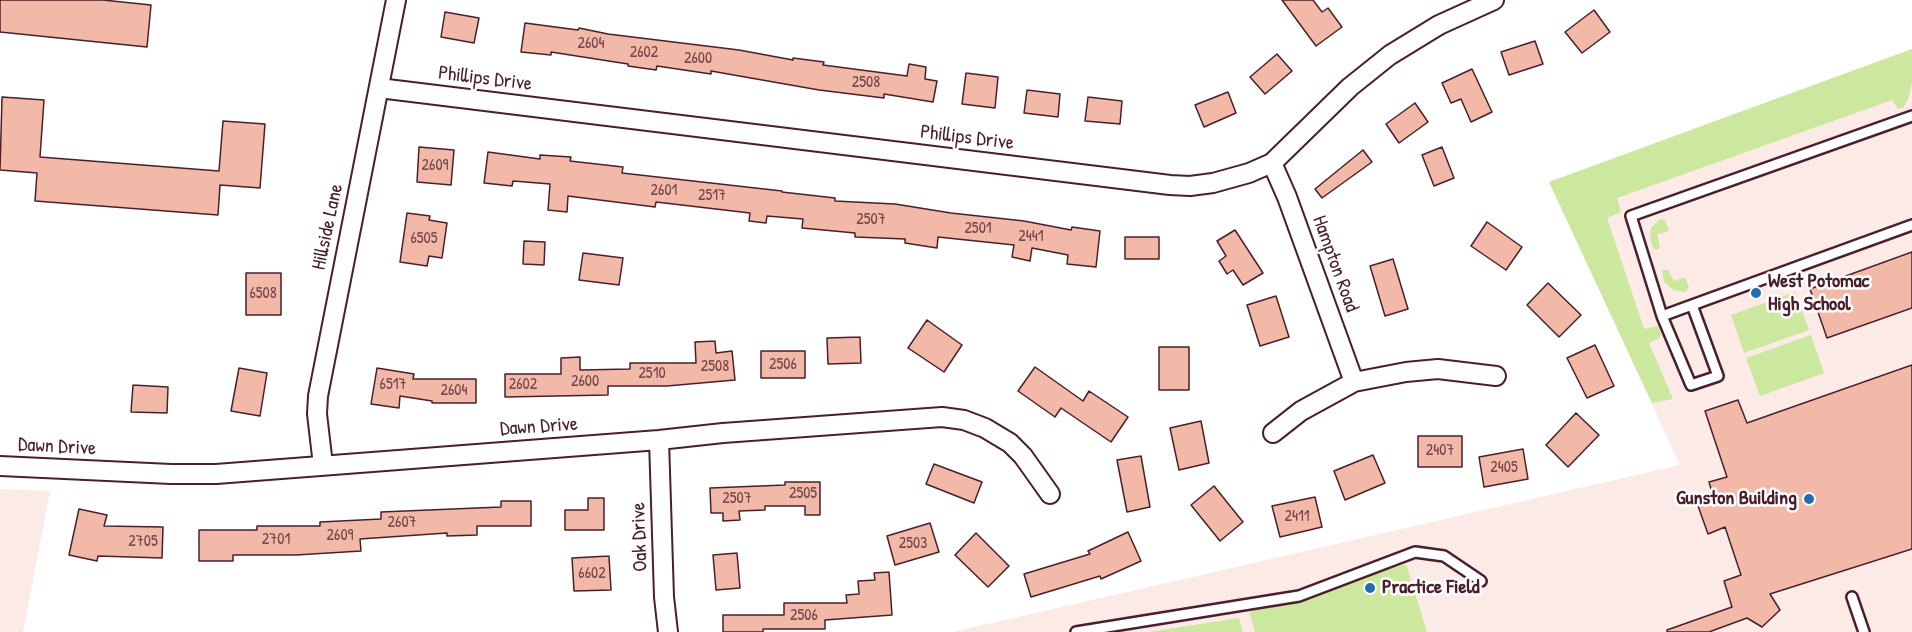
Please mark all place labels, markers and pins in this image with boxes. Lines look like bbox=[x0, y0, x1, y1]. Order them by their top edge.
place label: West Potomac High School bbox=[1768, 270, 1869, 317]
marker: West Potomac High School bbox=[1749, 286, 1763, 300]
place label: Gunston Building bbox=[1676, 487, 1797, 511]
marker: Gunston Building bbox=[1802, 492, 1816, 506]
place label: Practice Field bbox=[1382, 576, 1480, 600]
marker: Practice Field bbox=[1363, 581, 1377, 595]

